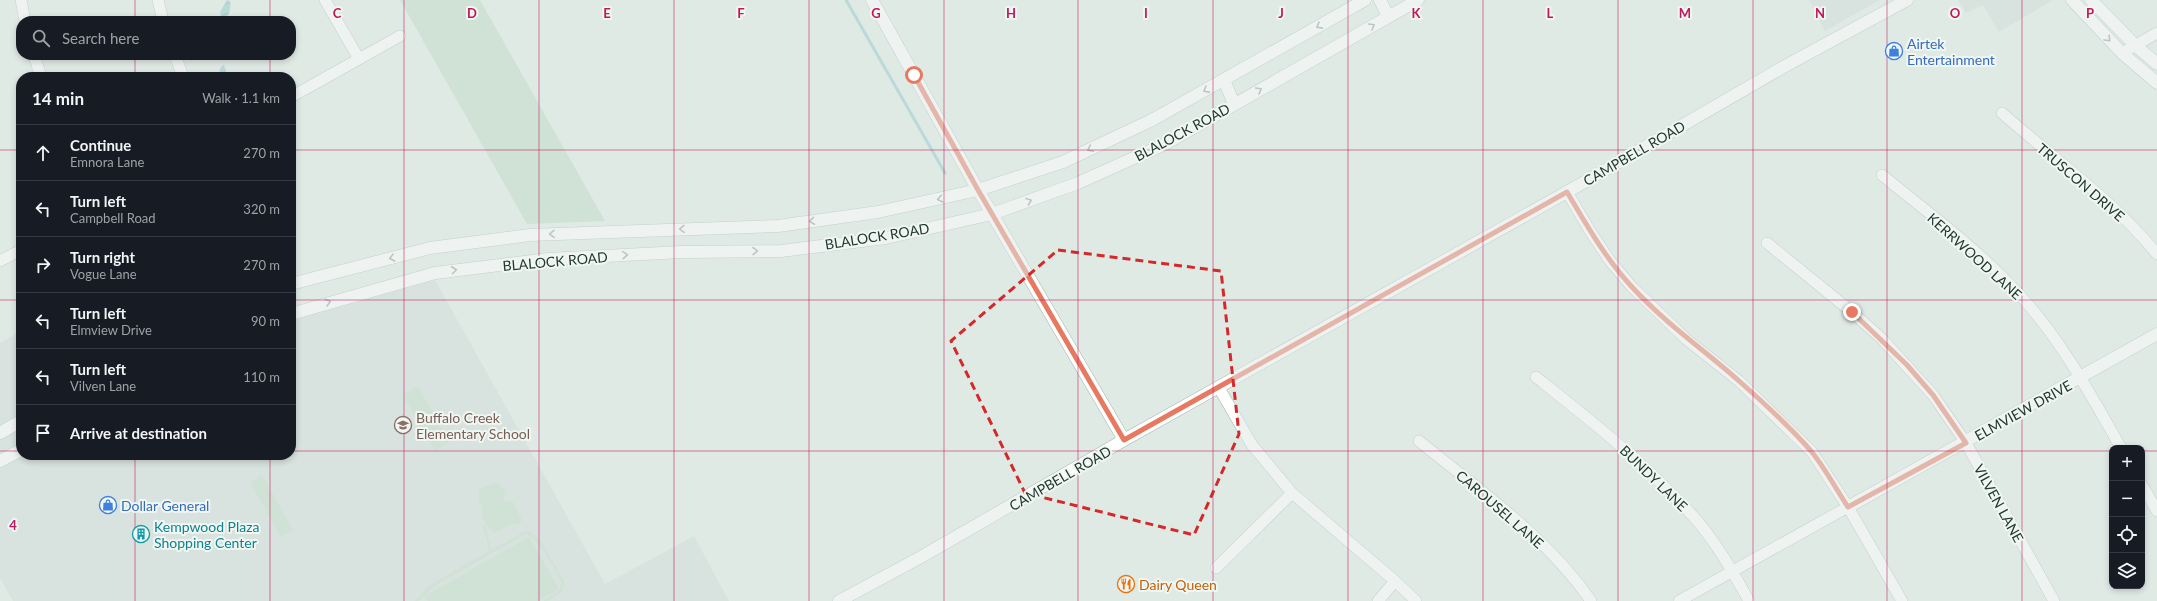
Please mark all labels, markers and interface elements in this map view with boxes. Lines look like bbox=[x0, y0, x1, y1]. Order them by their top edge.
text: C bbox=[333, 5, 342, 21]
text: D bbox=[467, 5, 477, 21]
text: E bbox=[603, 5, 611, 21]
text: F bbox=[737, 5, 745, 21]
text: G bbox=[871, 5, 881, 21]
text: H bbox=[1006, 5, 1016, 21]
text: I bbox=[1144, 5, 1148, 21]
text: J bbox=[1278, 5, 1284, 21]
text: K bbox=[1412, 5, 1422, 21]
text: L bbox=[1547, 5, 1554, 21]
text: M bbox=[1679, 5, 1691, 21]
text: N bbox=[1815, 5, 1825, 21]
text: O bbox=[1950, 5, 1961, 21]
text: P bbox=[2086, 5, 2094, 21]
search box bbox=[16, 16, 296, 60]
one-way arrow bbox=[1316, 21, 1323, 28]
one-way arrow bbox=[1368, 23, 1375, 30]
icon: search bbox=[30, 27, 52, 49]
text: Search here bbox=[62, 29, 139, 47]
one-way arrow bbox=[2103, 34, 2111, 42]
place label: Airtek Entertainment bbox=[1907, 35, 1995, 68]
shop icon: Airtek Entertainment bbox=[1884, 41, 1904, 61]
route start bbox=[905, 66, 923, 84]
one-way arrow bbox=[1203, 85, 1210, 92]
text: 14 min bbox=[32, 88, 84, 109]
one-way arrow bbox=[1255, 88, 1262, 95]
text: Walk · 1.1 km bbox=[202, 90, 280, 106]
street label: BLALOCK ROAD bbox=[1131, 100, 1233, 164]
street label: CAMPBELL ROAD bbox=[1580, 117, 1688, 189]
text: Continue bbox=[70, 136, 131, 154]
street label: TRUSCON DRIVE bbox=[2034, 139, 2128, 225]
icon: ahead bbox=[32, 142, 54, 164]
one-way arrow bbox=[1087, 144, 1095, 152]
text: 270 m bbox=[243, 145, 280, 161]
text: Emnora Lane bbox=[70, 154, 144, 170]
text: Turn left bbox=[70, 192, 126, 210]
one-way arrow bbox=[936, 194, 943, 202]
one-way arrow bbox=[1025, 197, 1032, 206]
icon: left bbox=[32, 198, 54, 220]
text: 320 m bbox=[243, 201, 280, 217]
street label: KERRWOOD LANE bbox=[1924, 209, 2026, 303]
text: Campbell Road bbox=[70, 210, 156, 226]
one-way arrow bbox=[809, 216, 815, 225]
street label: BLALOCK ROAD bbox=[824, 219, 930, 253]
one-way arrow bbox=[679, 225, 685, 233]
one-way arrow bbox=[549, 230, 555, 239]
one-way arrow bbox=[752, 247, 758, 255]
text: Turn right bbox=[70, 248, 135, 266]
street label: BLALOCK ROAD bbox=[502, 248, 608, 274]
one-way arrow bbox=[622, 251, 628, 260]
one-way arrow bbox=[389, 253, 396, 262]
icon: right bbox=[32, 254, 54, 276]
text: 270 m bbox=[243, 257, 280, 273]
text: Vogue Lane bbox=[70, 266, 137, 282]
one-way arrow bbox=[451, 266, 457, 275]
one-way arrow bbox=[325, 298, 332, 307]
route end bbox=[1843, 303, 1861, 321]
text: Turn left bbox=[70, 304, 126, 322]
icon: left bbox=[32, 310, 54, 332]
text: 90 m bbox=[251, 313, 280, 329]
text: Elmview Drive bbox=[70, 322, 152, 338]
text: Turn left bbox=[70, 360, 126, 378]
icon: left bbox=[32, 366, 54, 388]
text: 110 m bbox=[243, 369, 280, 385]
street label: ELMVIEW DRIVE bbox=[1971, 376, 2075, 444]
text: Vilven Lane bbox=[70, 378, 136, 394]
place label: Buffalo Creek Elementary School bbox=[416, 409, 530, 442]
school or university icon: Buffalo Creek Elementary School bbox=[393, 415, 413, 435]
icon: arrive bbox=[32, 422, 54, 444]
text: Arrive at destination bbox=[70, 424, 207, 442]
street label: CAMPBELL ROAD bbox=[1006, 442, 1114, 514]
street label: BUNDY LANE bbox=[1617, 442, 1691, 514]
map controls bbox=[2109, 445, 2145, 589]
button: + bbox=[2109, 445, 2145, 481]
street label: VILVEN LANE bbox=[1971, 461, 2027, 545]
street label: CAROUSEL LANE bbox=[1453, 466, 1547, 552]
button: − bbox=[2109, 481, 2145, 517]
shop icon: Dollar General bbox=[98, 495, 118, 515]
place label: Dollar General bbox=[121, 497, 209, 514]
text: 4 bbox=[9, 517, 17, 533]
button: locate bbox=[2109, 517, 2145, 553]
place label: Kempwood Plaza Shopping Center bbox=[154, 518, 260, 551]
building icon: Kempwood Plaza Shopping Center bbox=[131, 524, 151, 544]
button: layers bbox=[2109, 553, 2145, 589]
restaurant icon: Dairy Queen bbox=[1116, 574, 1136, 594]
place label: Dairy Queen bbox=[1139, 576, 1217, 593]

